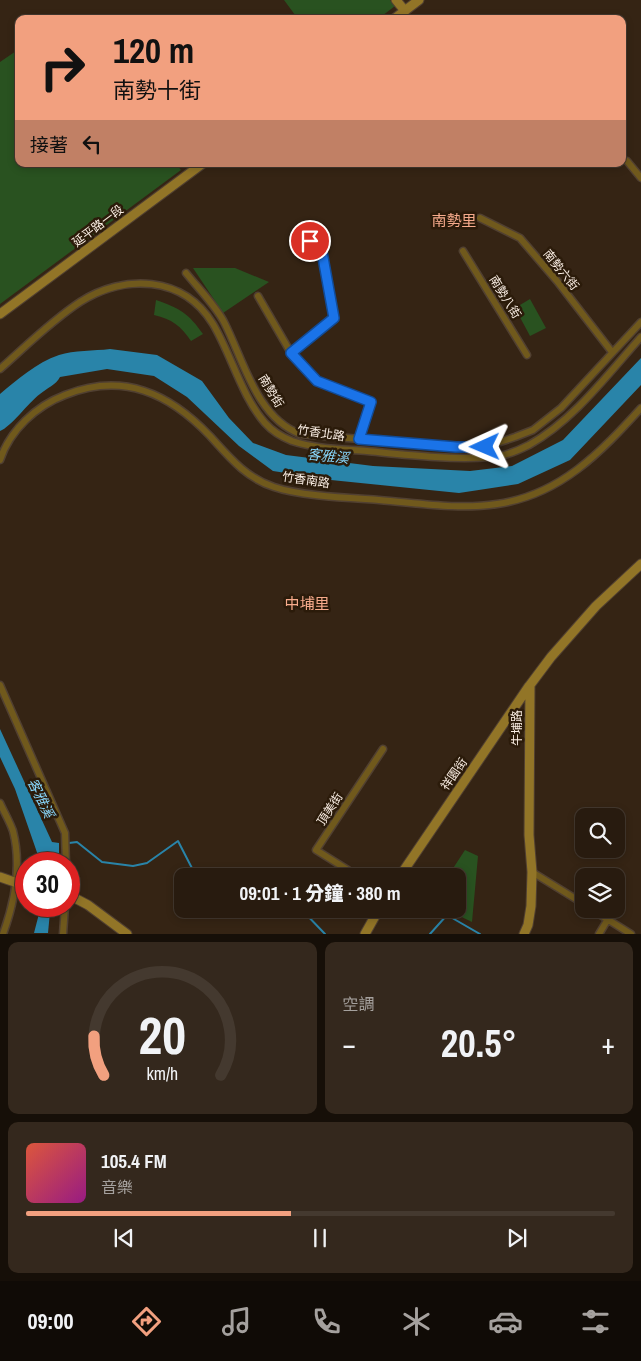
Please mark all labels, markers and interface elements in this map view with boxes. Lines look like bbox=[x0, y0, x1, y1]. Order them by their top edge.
text: 120 m bbox=[113, 27, 194, 74]
icon: right bbox=[30, 35, 95, 100]
text: 南勢十街 bbox=[113, 75, 201, 105]
icon: left bbox=[78, 130, 106, 158]
text: 接著 bbox=[30, 132, 68, 158]
street label: 延平路一段 bbox=[69, 202, 127, 250]
district label: 南勢里 bbox=[431, 210, 477, 231]
pin bbox=[289, 220, 331, 262]
icon: arrive bbox=[296, 227, 324, 255]
street label: 南勢六街 bbox=[540, 246, 582, 294]
street label: 南勢八街 bbox=[485, 272, 525, 322]
street label: 南勢街 bbox=[255, 371, 287, 411]
position arrow bbox=[458, 420, 510, 472]
street label: 竹香北路 bbox=[296, 421, 346, 445]
water label: 客雅溪 bbox=[306, 445, 352, 467]
street label: 竹香南路 bbox=[281, 469, 331, 491]
district label: 中埔里 bbox=[284, 593, 330, 614]
street label: 牛埔路 bbox=[509, 710, 525, 746]
street label: 祥園街 bbox=[437, 755, 471, 793]
water label: 客雅溪 bbox=[24, 775, 59, 823]
street label: 頂美街 bbox=[313, 790, 347, 828]
map controls bbox=[575, 808, 625, 918]
button: search bbox=[575, 808, 625, 858]
speed limit sign: 30 bbox=[15, 852, 80, 917]
button: layers bbox=[575, 868, 625, 918]
text: 09:01 · 1 分鐘 · 380 m bbox=[239, 880, 401, 906]
text: 空調 bbox=[343, 993, 375, 1015]
text: 20 bbox=[139, 1000, 186, 1070]
text: 20.5° bbox=[441, 1018, 517, 1069]
text: − bbox=[343, 1025, 356, 1063]
text: + bbox=[602, 1025, 615, 1063]
text: km/h bbox=[146, 1062, 178, 1086]
text: 105.4 FM bbox=[101, 1148, 167, 1174]
text: 音樂 bbox=[101, 1176, 133, 1198]
icon: previous bbox=[110, 1224, 138, 1252]
icon: pause bbox=[306, 1224, 334, 1252]
icon: next bbox=[503, 1224, 531, 1252]
icon: directions bbox=[129, 1304, 164, 1339]
icon: music bbox=[219, 1304, 254, 1339]
icon: phone bbox=[309, 1304, 344, 1339]
icon: climate bbox=[399, 1304, 434, 1339]
icon: car bbox=[488, 1304, 523, 1339]
icon: filters bbox=[578, 1304, 613, 1339]
text: 09:00 bbox=[27, 1306, 74, 1336]

